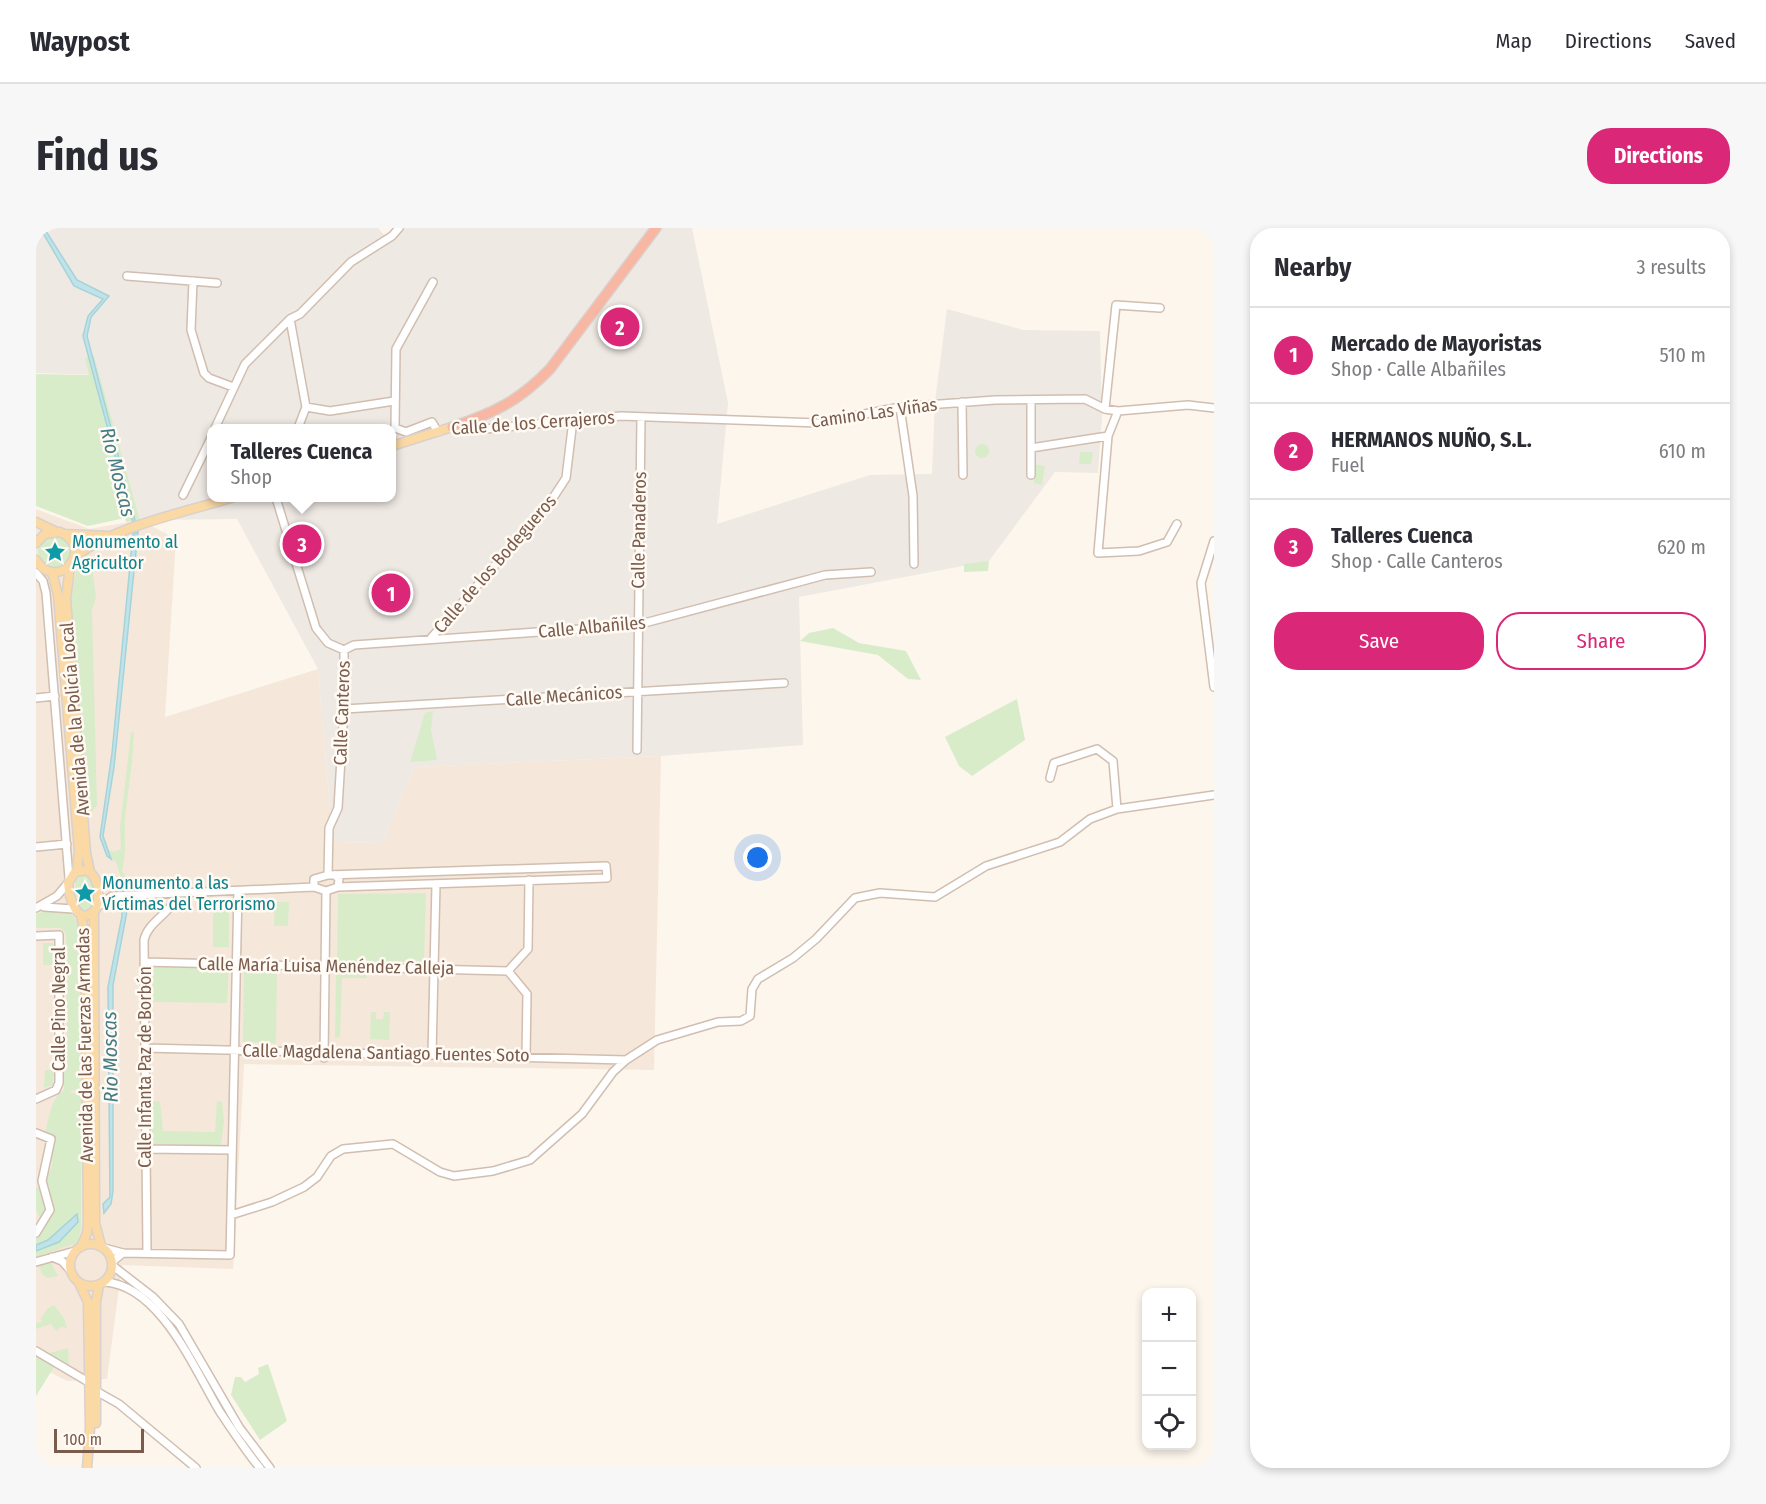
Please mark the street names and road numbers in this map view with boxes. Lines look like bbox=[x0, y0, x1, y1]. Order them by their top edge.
street label: Camino Las Viñas bbox=[809, 393, 939, 433]
street label: Calle de los Cerrajeros bbox=[451, 406, 616, 440]
street label: Calle Panaderos bbox=[627, 471, 651, 589]
street label: Calle de los Bodegueros bbox=[429, 490, 561, 638]
street label: Calle Albañiles bbox=[537, 611, 647, 643]
street label: Avenida de la Policía Local bbox=[56, 621, 94, 817]
street label: Calle Canteros bbox=[329, 660, 355, 766]
street label: Calle Mecánicos bbox=[505, 681, 623, 711]
street label: Avenida de las Fuerzas Armadas bbox=[72, 927, 98, 1162]
street label: Calle Pino Negral bbox=[48, 946, 70, 1071]
street label: Calle María Luisa Menéndez Calleja bbox=[198, 953, 455, 979]
street label: Calle Infanta Paz de Borbón bbox=[134, 966, 156, 1168]
street label: Calle Magdalena Santiago Fuentes Soto bbox=[242, 1039, 530, 1067]

